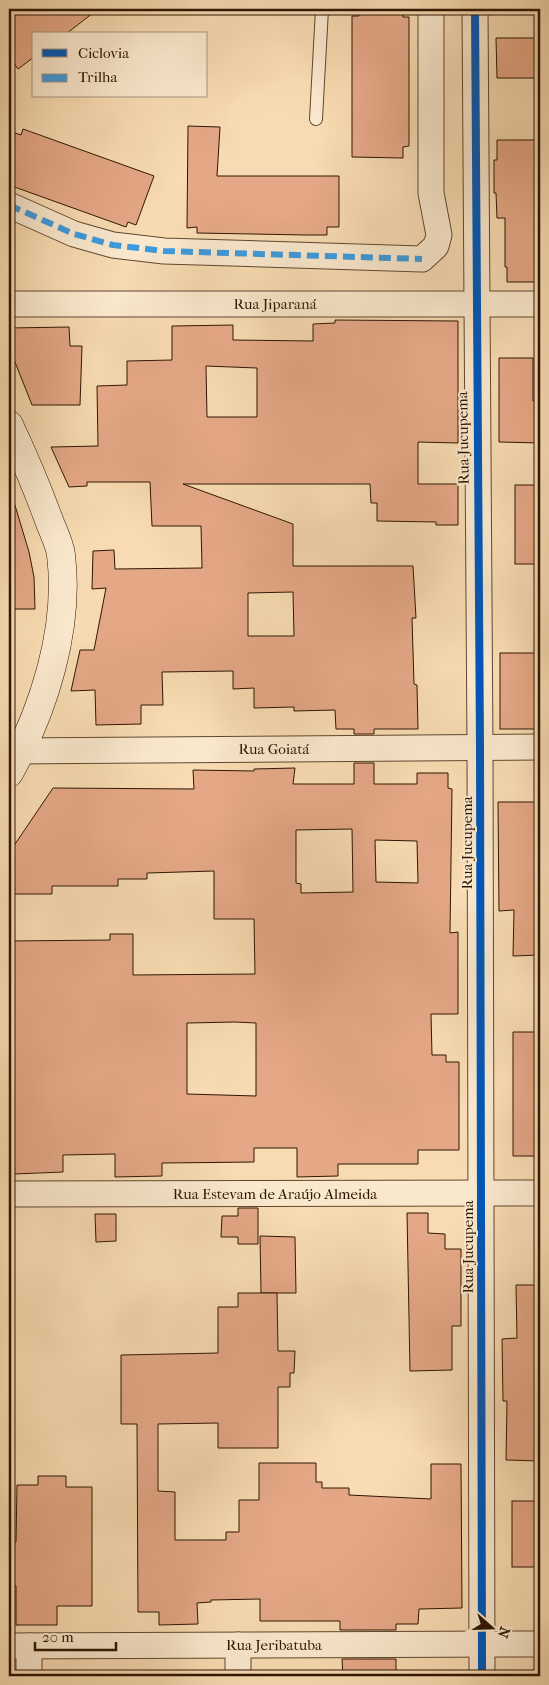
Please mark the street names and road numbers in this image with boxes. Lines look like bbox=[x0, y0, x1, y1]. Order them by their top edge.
street label: Rua Jiparaná bbox=[233, 295, 318, 313]
street label: Rua Jucupema bbox=[453, 390, 473, 485]
street label: Rua Goiatá bbox=[238, 740, 311, 758]
street label: Rua Jucupema bbox=[458, 795, 476, 890]
street label: Rua Estevam de Araújo Almeida bbox=[173, 1185, 378, 1203]
street label: Rua Jucupema bbox=[459, 1199, 477, 1294]
street label: Rua Jeribatuba bbox=[226, 1636, 323, 1654]

